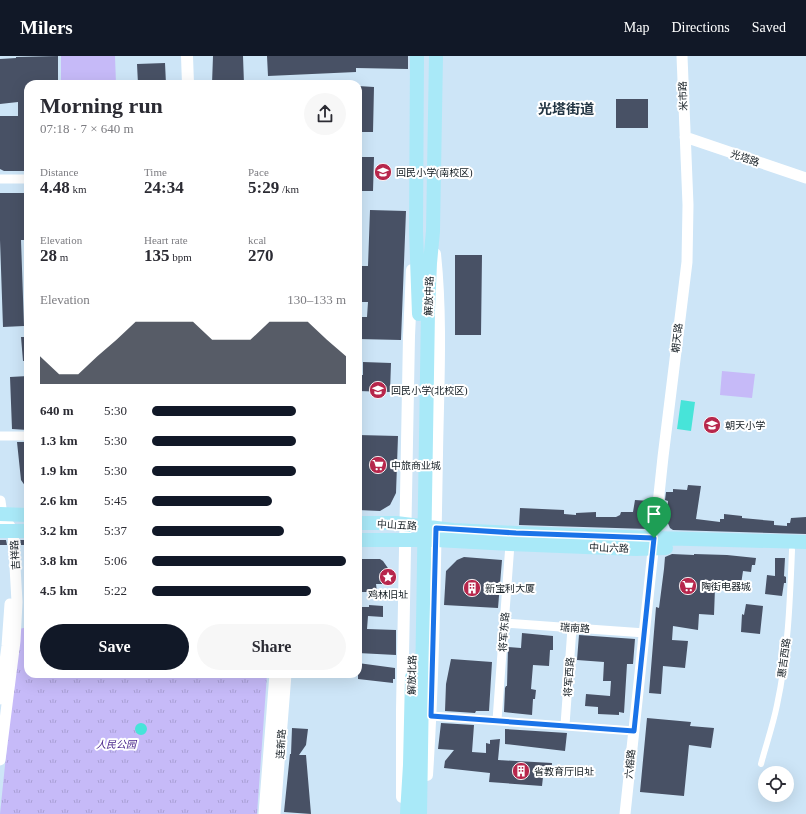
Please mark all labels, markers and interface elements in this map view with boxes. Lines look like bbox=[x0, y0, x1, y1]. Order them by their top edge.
text: Milers bbox=[20, 17, 73, 38]
text: Map bbox=[624, 20, 649, 35]
text: Directions bbox=[671, 20, 730, 35]
text: Saved bbox=[752, 20, 786, 35]
street label: 米市路 bbox=[677, 81, 689, 111]
text: Morning run bbox=[40, 93, 163, 118]
button: share bbox=[304, 93, 346, 135]
district label: 光塔街道 bbox=[538, 101, 594, 117]
text: 07:18 · 7 × 640 m bbox=[40, 121, 134, 136]
street label: 光塔路 bbox=[729, 148, 761, 168]
school or university icon: 回民小学(南校区) bbox=[373, 162, 393, 182]
text: Distance bbox=[40, 166, 78, 178]
text: Time bbox=[144, 166, 167, 178]
text: Pace bbox=[248, 166, 269, 178]
place label: 回民小学(南校区) bbox=[396, 167, 473, 179]
text: 4.48 bbox=[40, 178, 70, 197]
text: 24:34 bbox=[144, 178, 184, 197]
text: 5:29 bbox=[248, 178, 279, 197]
text: km bbox=[70, 183, 87, 195]
text: /km bbox=[279, 183, 299, 195]
text: Elevation bbox=[40, 234, 82, 246]
text: Heart rate bbox=[144, 234, 188, 246]
text: kcal bbox=[248, 234, 266, 246]
text: 28 bbox=[40, 246, 57, 265]
text: 135 bbox=[144, 246, 170, 265]
text: 270 bbox=[248, 246, 274, 265]
text: m bbox=[57, 251, 68, 263]
text: bpm bbox=[170, 251, 192, 263]
street label: 解放中路 bbox=[423, 276, 435, 316]
text: Elevation bbox=[40, 292, 90, 307]
text: 130–133 m bbox=[287, 292, 346, 307]
street label: 朝天路 bbox=[670, 322, 684, 354]
school or university icon: 回民小学(北校区) bbox=[368, 380, 388, 400]
place label: 回民小学(北校区) bbox=[391, 385, 468, 397]
text: 640 m bbox=[40, 403, 74, 418]
text: 5:30 bbox=[104, 403, 127, 418]
school or university icon: 朝天小学 bbox=[702, 415, 722, 435]
place label: 朝天小学 bbox=[725, 420, 765, 431]
text: 1.3 km bbox=[40, 433, 78, 448]
text: 5:30 bbox=[104, 433, 127, 448]
supermarket icon: 中旅商业城 bbox=[368, 455, 388, 475]
place label: 中旅商业城 bbox=[391, 460, 441, 471]
text: 1.9 km bbox=[40, 463, 78, 478]
text: 5:30 bbox=[104, 463, 127, 478]
text: 2.6 km bbox=[40, 493, 78, 508]
text: 5:45 bbox=[104, 493, 127, 508]
pin bbox=[637, 497, 671, 538]
icon: arrive bbox=[643, 503, 665, 525]
street label: 中山五路 bbox=[377, 518, 417, 532]
text: 3.2 km bbox=[40, 523, 78, 538]
text: 5:37 bbox=[104, 523, 127, 538]
street label: 吉祥路 bbox=[8, 540, 22, 570]
street label: 中山六路 bbox=[589, 542, 629, 554]
text: 3.8 km bbox=[40, 553, 78, 568]
text: 5:06 bbox=[104, 553, 127, 568]
place icon: 鸡林旧址 bbox=[378, 567, 398, 587]
supermarket icon: 陶街电器城 bbox=[678, 576, 698, 596]
building icon: 新宝利大厦 bbox=[462, 578, 482, 598]
place label: 陶街电器城 bbox=[701, 581, 751, 592]
text: 4.5 km bbox=[40, 583, 78, 598]
text: 5:22 bbox=[104, 583, 127, 598]
place label: 新宝利大厦 bbox=[485, 583, 535, 594]
place label: 鸡林旧址 bbox=[368, 589, 408, 600]
street label: 将军东路 bbox=[497, 612, 511, 652]
street label: 瑞南路 bbox=[560, 621, 590, 635]
button: Save bbox=[40, 624, 189, 670]
button: Share bbox=[197, 624, 346, 670]
street label: 惠吉西路 bbox=[776, 637, 792, 679]
street label: 解放北路 bbox=[406, 655, 418, 695]
street label: 将军西路 bbox=[562, 657, 576, 697]
street label: 连新路 bbox=[274, 729, 288, 759]
park label: 人民公园 bbox=[96, 739, 138, 750]
street label: 六榕路 bbox=[623, 749, 637, 779]
building icon: 省教育厅旧址 bbox=[511, 761, 531, 781]
place label: 省教育厅旧址 bbox=[534, 766, 594, 777]
map controls bbox=[758, 766, 794, 802]
button: locate bbox=[758, 766, 794, 802]

